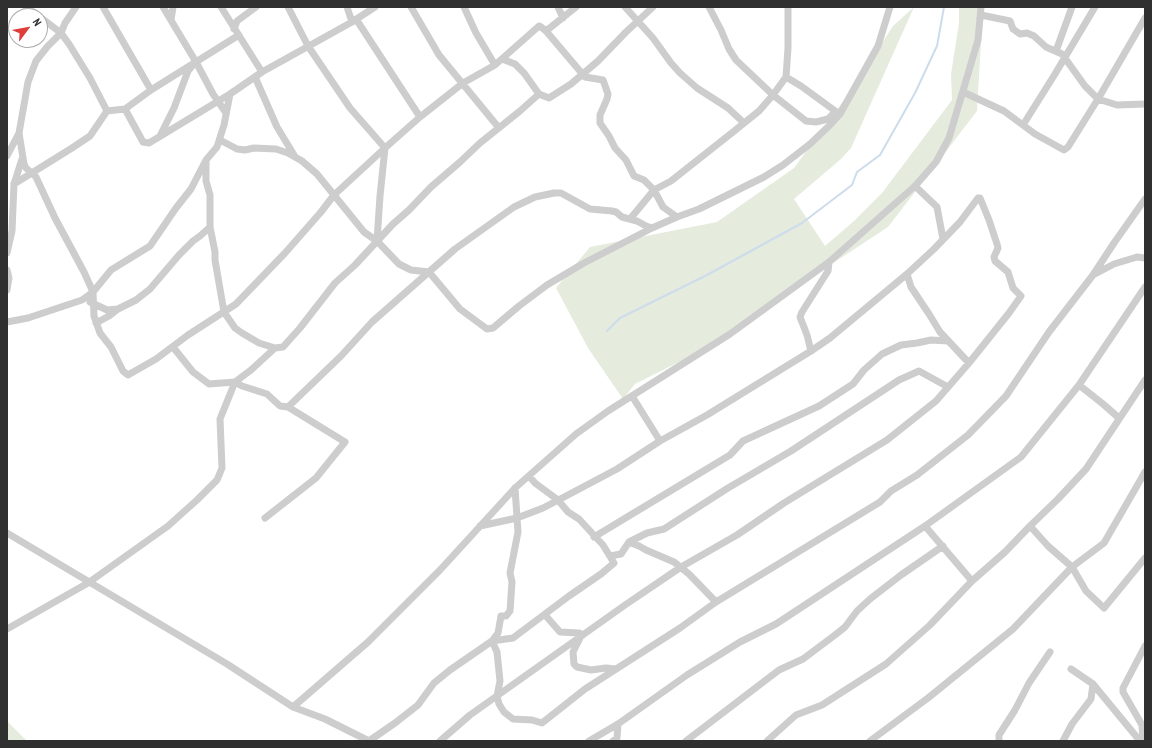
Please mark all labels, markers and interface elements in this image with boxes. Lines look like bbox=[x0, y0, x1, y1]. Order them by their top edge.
north arrow bbox=[8, 8, 48, 48]
text: N bbox=[30, 16, 45, 28]

